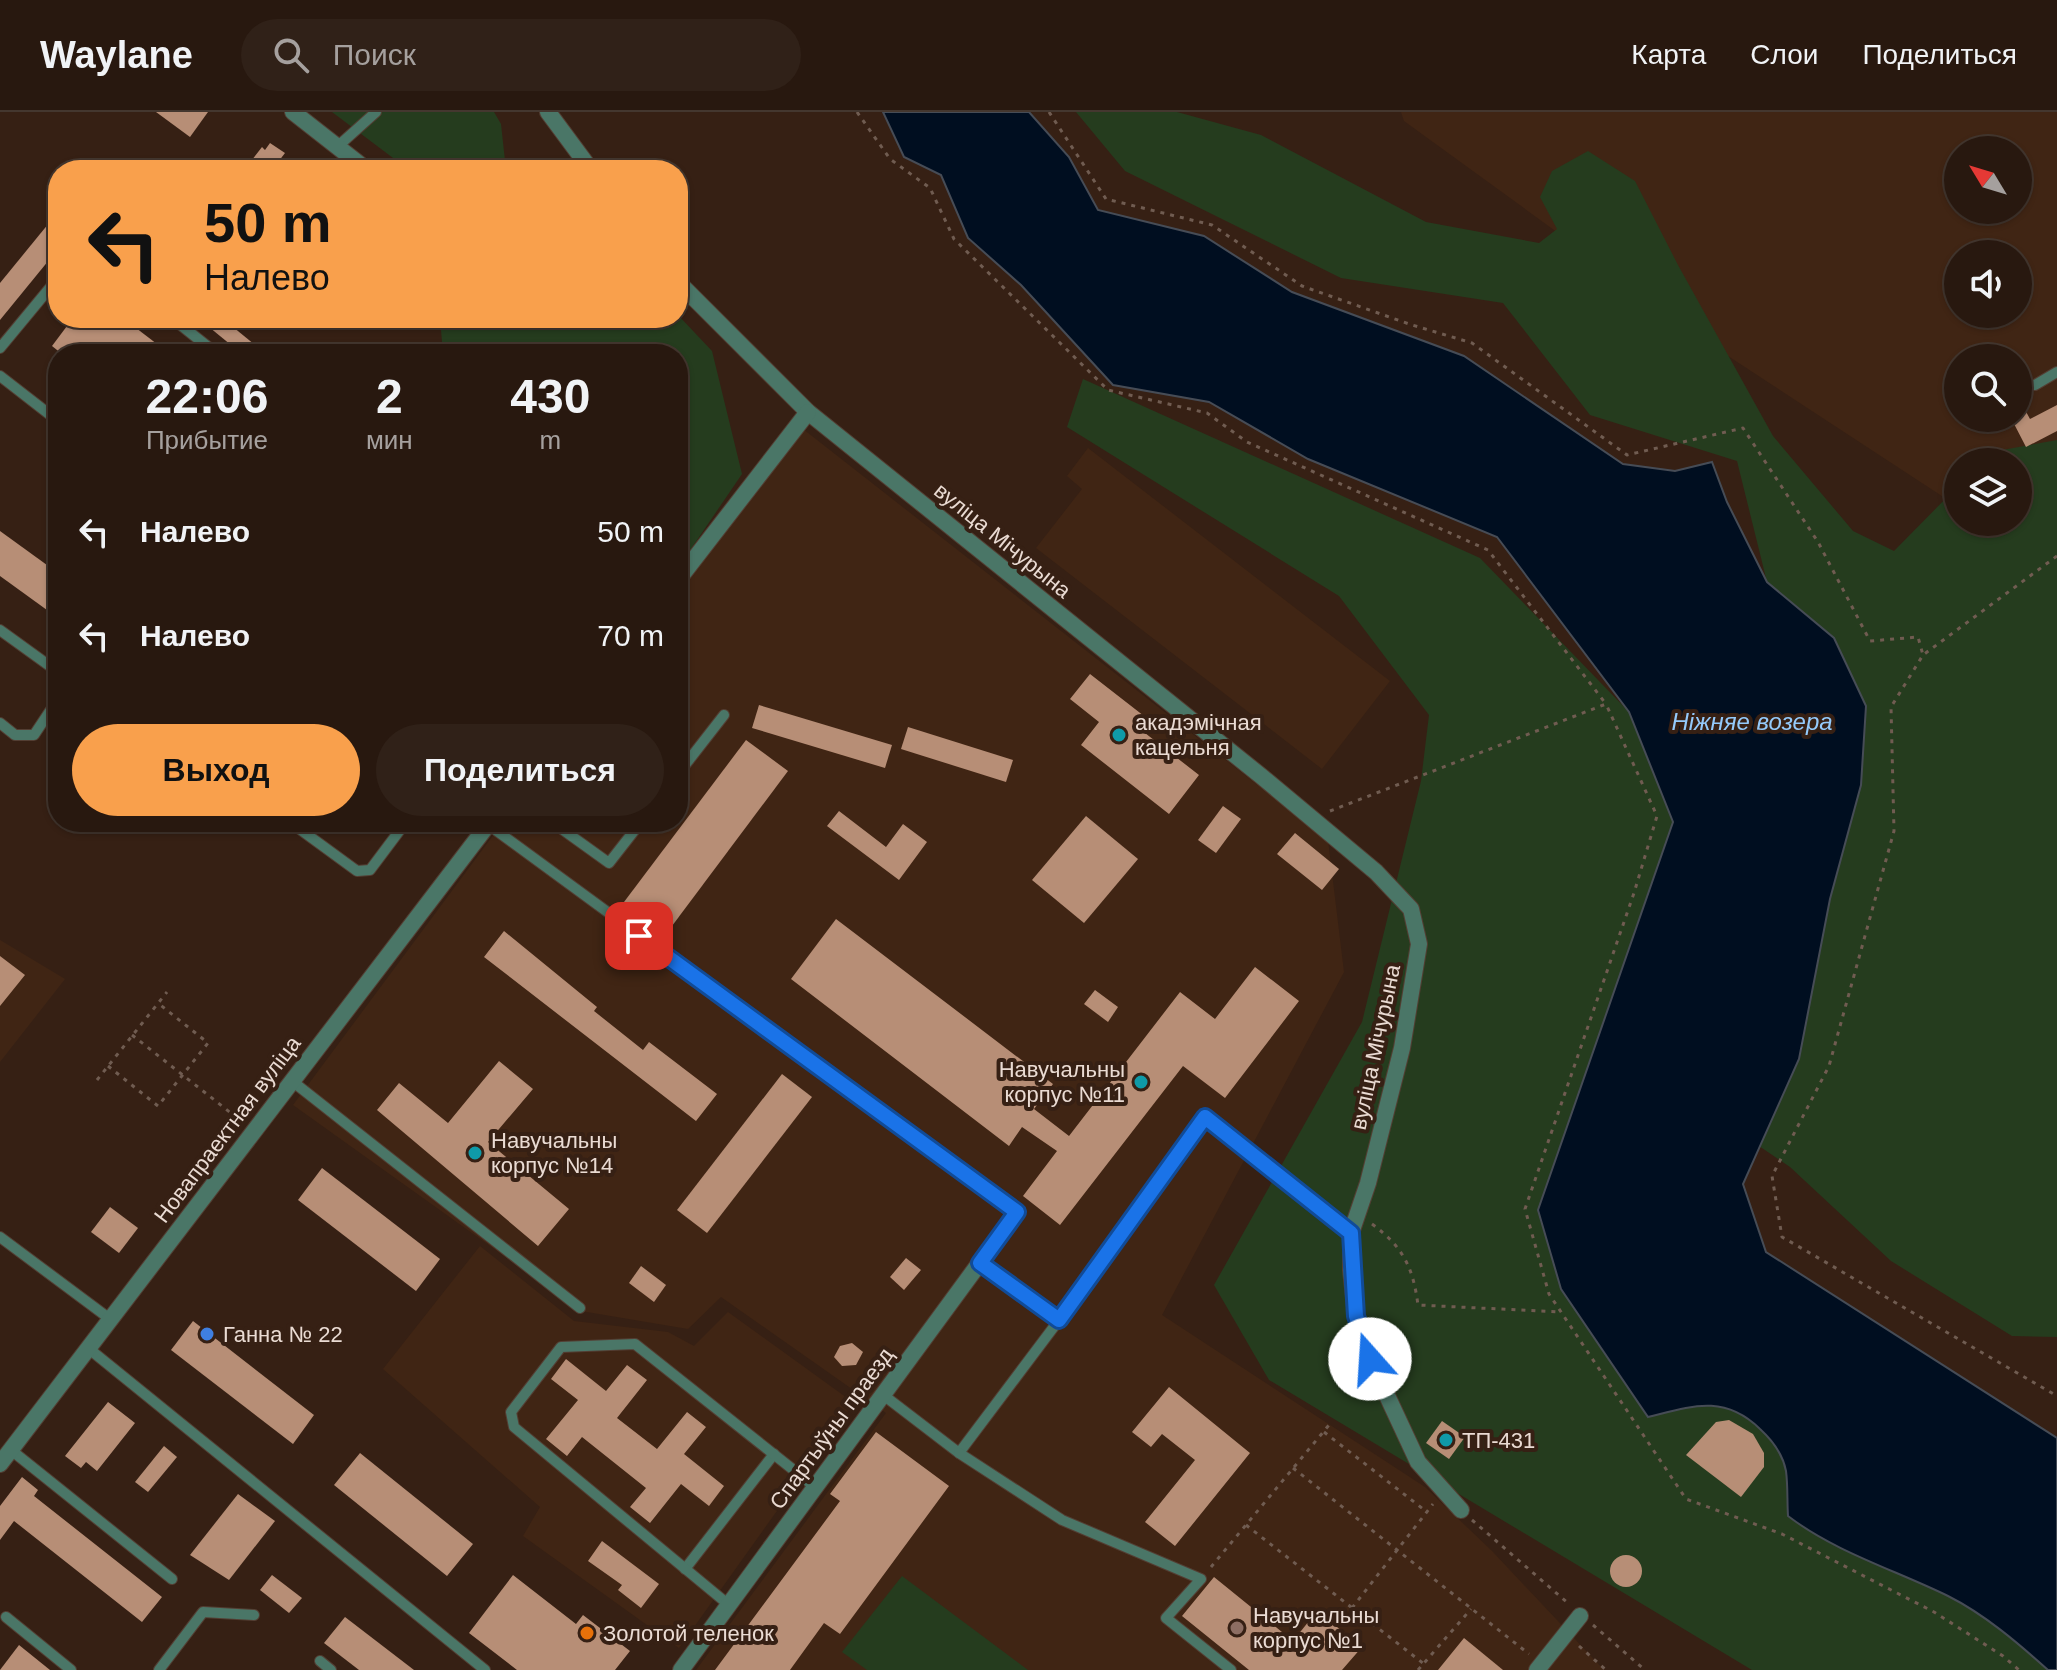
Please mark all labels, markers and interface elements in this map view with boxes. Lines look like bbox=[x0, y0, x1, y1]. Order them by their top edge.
search box bbox=[241, 19, 801, 91]
icon: search bbox=[269, 33, 313, 77]
text: Waylane bbox=[40, 34, 193, 76]
text: Поиск bbox=[333, 38, 416, 71]
text: Карта bbox=[1631, 39, 1706, 70]
text: Слои bbox=[1750, 39, 1818, 70]
text: Поделиться bbox=[1862, 39, 2017, 70]
north arrow bbox=[1944, 136, 2032, 224]
map controls bbox=[1944, 136, 2032, 536]
text: 50 m bbox=[204, 191, 332, 254]
icon: left bbox=[72, 192, 176, 296]
button: sound bbox=[1944, 240, 2032, 328]
text: Налево bbox=[204, 257, 330, 298]
button: search bbox=[1944, 344, 2032, 432]
text: 22:06 bbox=[146, 370, 268, 423]
text: 2 bbox=[376, 370, 403, 423]
text: 430 bbox=[510, 370, 590, 423]
text: Прибытие bbox=[146, 425, 268, 455]
text: мин bbox=[366, 425, 413, 455]
text: m bbox=[540, 425, 561, 455]
button: layers bbox=[1944, 448, 2032, 536]
street label: вуліца Мічурына bbox=[929, 478, 1077, 604]
icon: left bbox=[72, 510, 116, 554]
text: Налево bbox=[140, 515, 250, 548]
text: 50 m bbox=[597, 515, 664, 548]
icon: left bbox=[72, 614, 116, 658]
text: Налево bbox=[140, 619, 250, 652]
text: 70 m bbox=[597, 619, 664, 652]
water label: Ніжняе возера bbox=[1671, 708, 1833, 735]
place label: акадэмічная кацельня bbox=[1135, 710, 1262, 760]
button: Выход bbox=[72, 724, 360, 816]
button: Поделиться bbox=[376, 724, 664, 816]
marker: акадэмічная кацельня bbox=[1110, 726, 1128, 744]
pin bbox=[605, 902, 673, 970]
icon: arrive bbox=[617, 914, 661, 958]
street label: вуліца Мічурына bbox=[1346, 961, 1405, 1132]
street label: Новапраектная вуліца bbox=[149, 1031, 306, 1227]
place label: Навучальны корпус №11 bbox=[999, 1057, 1125, 1107]
marker: Навучальны корпус №11 bbox=[1132, 1073, 1150, 1091]
place label: Навучальны корпус №14 bbox=[491, 1128, 617, 1178]
marker: Навучальны корпус №14 bbox=[466, 1144, 484, 1162]
position arrow bbox=[1328, 1317, 1412, 1401]
place label: Ганна № 22 bbox=[223, 1322, 343, 1347]
marker: Ганна № 22 bbox=[198, 1325, 216, 1343]
street label: Спартыўны праезд bbox=[764, 1343, 898, 1514]
place label: ТП-431 bbox=[1462, 1428, 1535, 1453]
marker: ТП-431 bbox=[1437, 1431, 1455, 1449]
place label: Навучальны корпус №1 bbox=[1253, 1603, 1379, 1653]
marker: Навучальны корпус №1 bbox=[1228, 1619, 1246, 1637]
place label: Золотой теленок bbox=[603, 1621, 774, 1646]
marker: Золотой теленок bbox=[578, 1624, 596, 1642]

